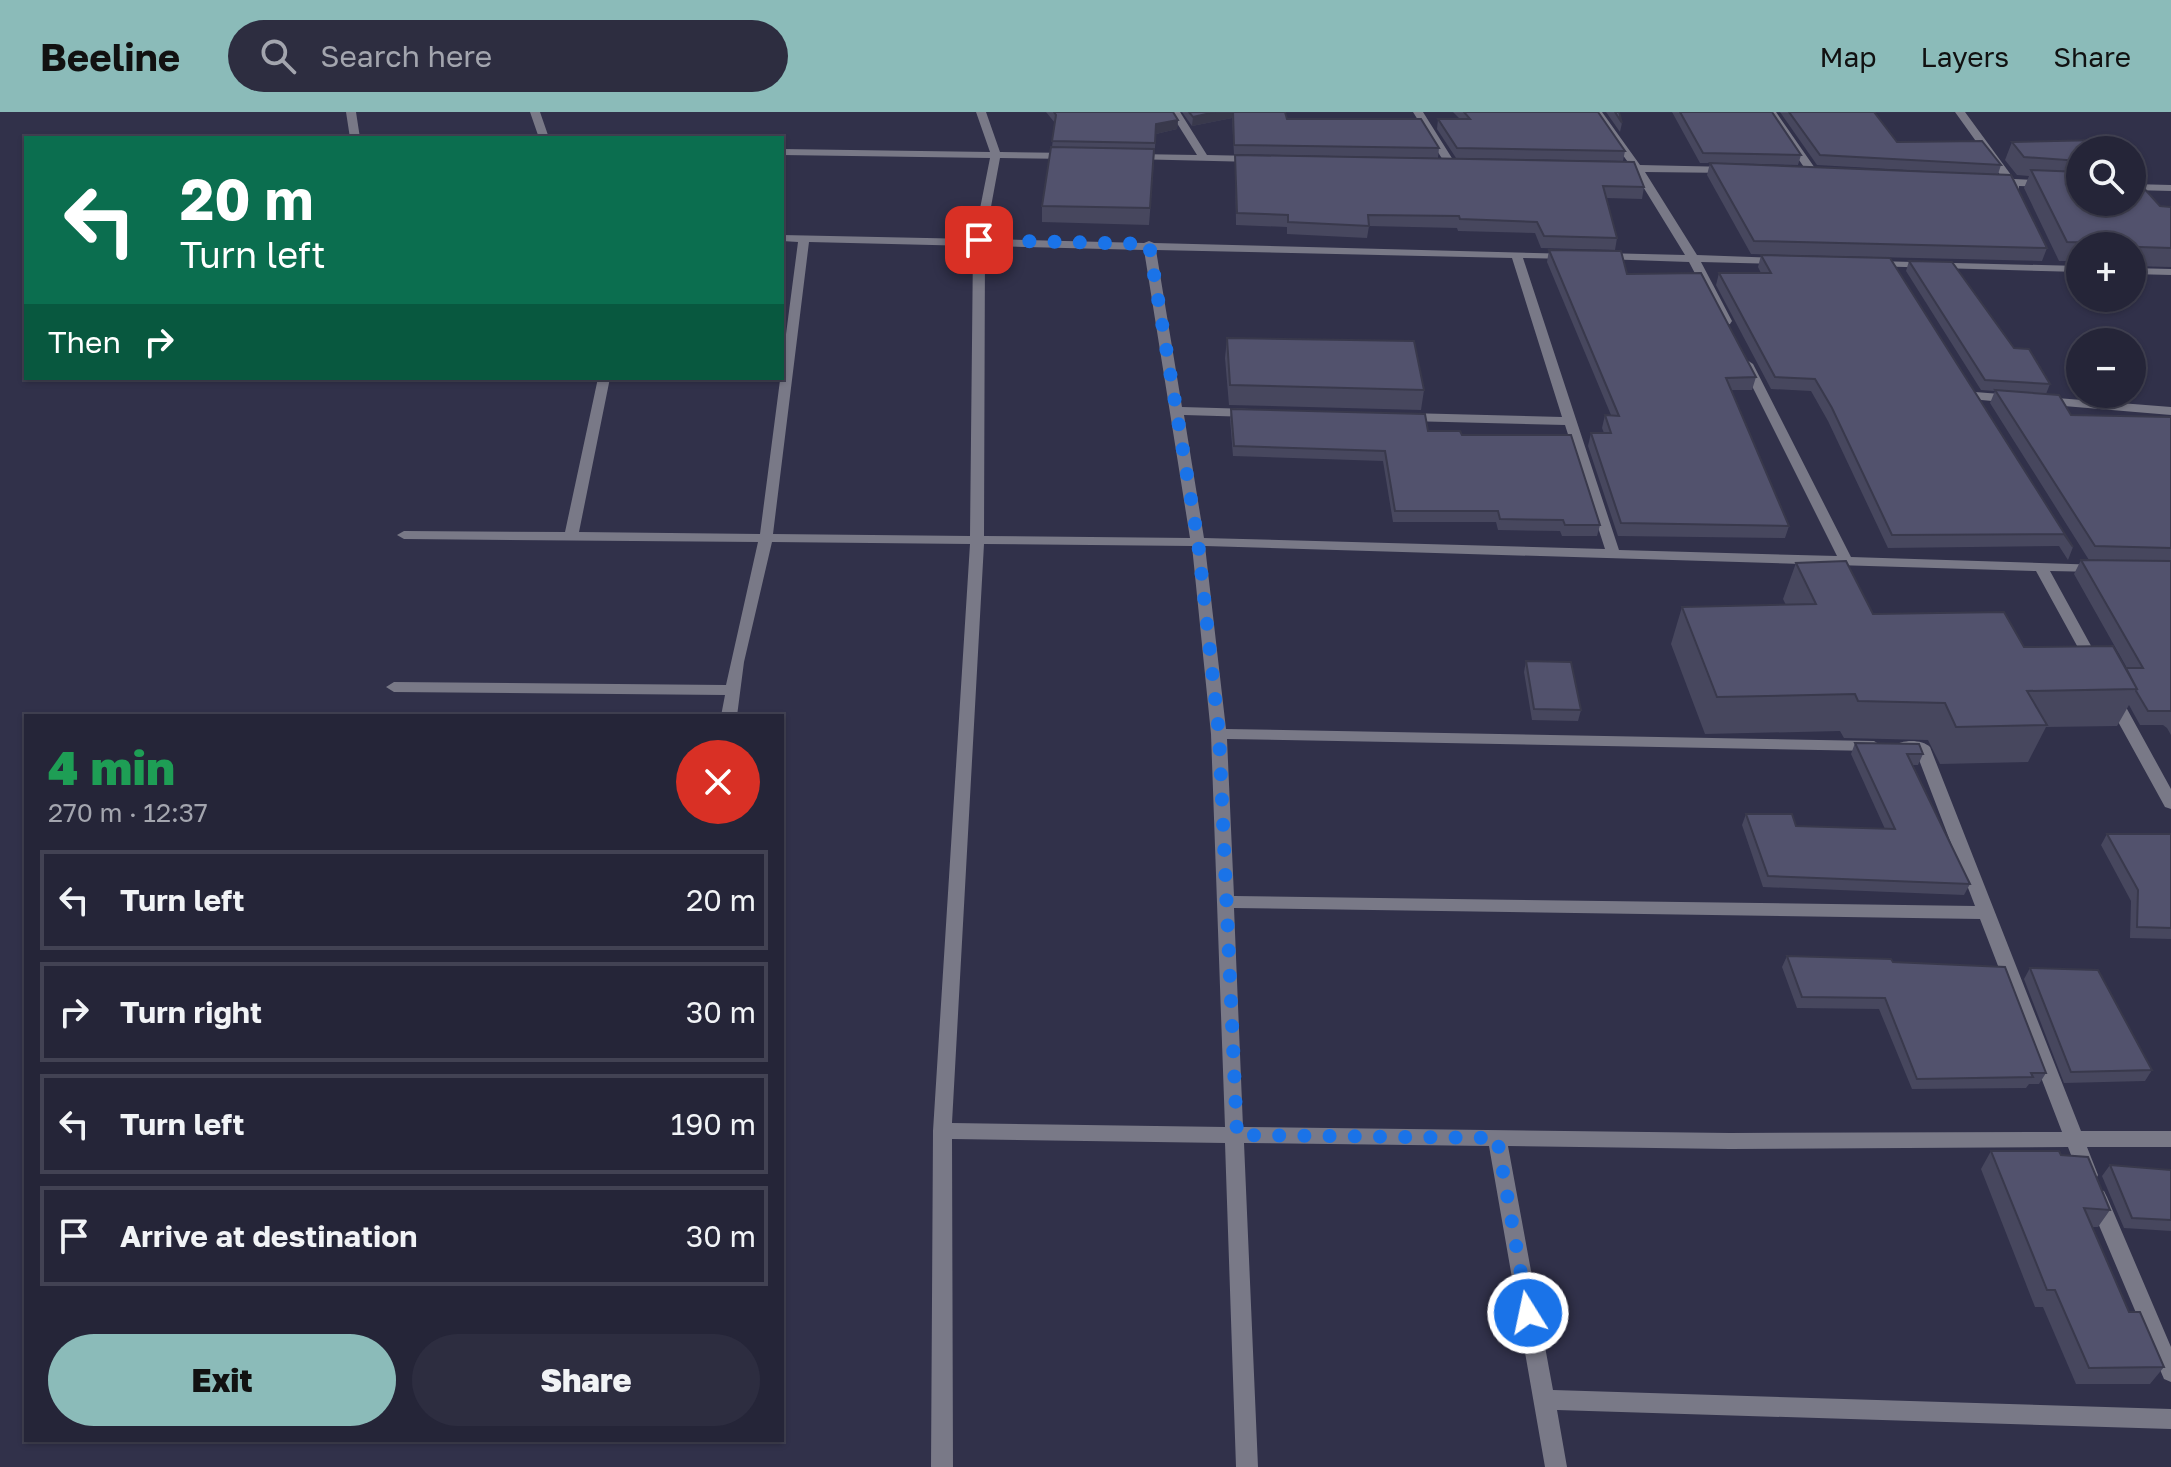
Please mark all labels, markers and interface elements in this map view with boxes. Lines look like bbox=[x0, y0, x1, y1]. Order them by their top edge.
search box bbox=[228, 20, 788, 92]
text: Beeline bbox=[40, 34, 180, 79]
icon: search bbox=[256, 34, 300, 78]
text: Search here bbox=[320, 38, 492, 74]
text: Map bbox=[1819, 40, 1877, 73]
text: Layers bbox=[1921, 40, 2009, 73]
text: Share bbox=[2053, 40, 2131, 73]
map controls bbox=[2066, 136, 2146, 408]
button: search bbox=[2066, 136, 2146, 216]
text: 20 m bbox=[180, 165, 314, 232]
icon: left bbox=[48, 168, 152, 272]
pin bbox=[945, 206, 1013, 274]
icon: arrive bbox=[957, 218, 1001, 262]
button: + bbox=[2066, 232, 2146, 312]
text: Turn left bbox=[180, 233, 326, 276]
icon: right bbox=[137, 320, 181, 364]
text: Then bbox=[48, 324, 121, 360]
button: − bbox=[2066, 328, 2146, 408]
text: 4 min bbox=[48, 738, 175, 796]
button: close bbox=[676, 740, 760, 824]
text: 270 m · 12:37 bbox=[48, 797, 208, 828]
icon: left bbox=[52, 878, 96, 922]
text: Turn left bbox=[120, 882, 245, 918]
text: 20 m bbox=[686, 882, 756, 918]
icon: right bbox=[52, 990, 96, 1034]
text: Turn right bbox=[120, 994, 262, 1030]
text: 30 m bbox=[686, 994, 756, 1030]
icon: left bbox=[52, 1102, 96, 1146]
text: Turn left bbox=[120, 1106, 245, 1142]
text: 190 m bbox=[671, 1106, 756, 1142]
icon: arrive bbox=[52, 1214, 96, 1258]
text: Arrive at destination bbox=[120, 1218, 417, 1254]
text: 30 m bbox=[686, 1218, 756, 1254]
position arrow bbox=[1486, 1271, 1570, 1355]
button: Exit bbox=[48, 1334, 396, 1426]
button: Share bbox=[412, 1334, 760, 1426]

